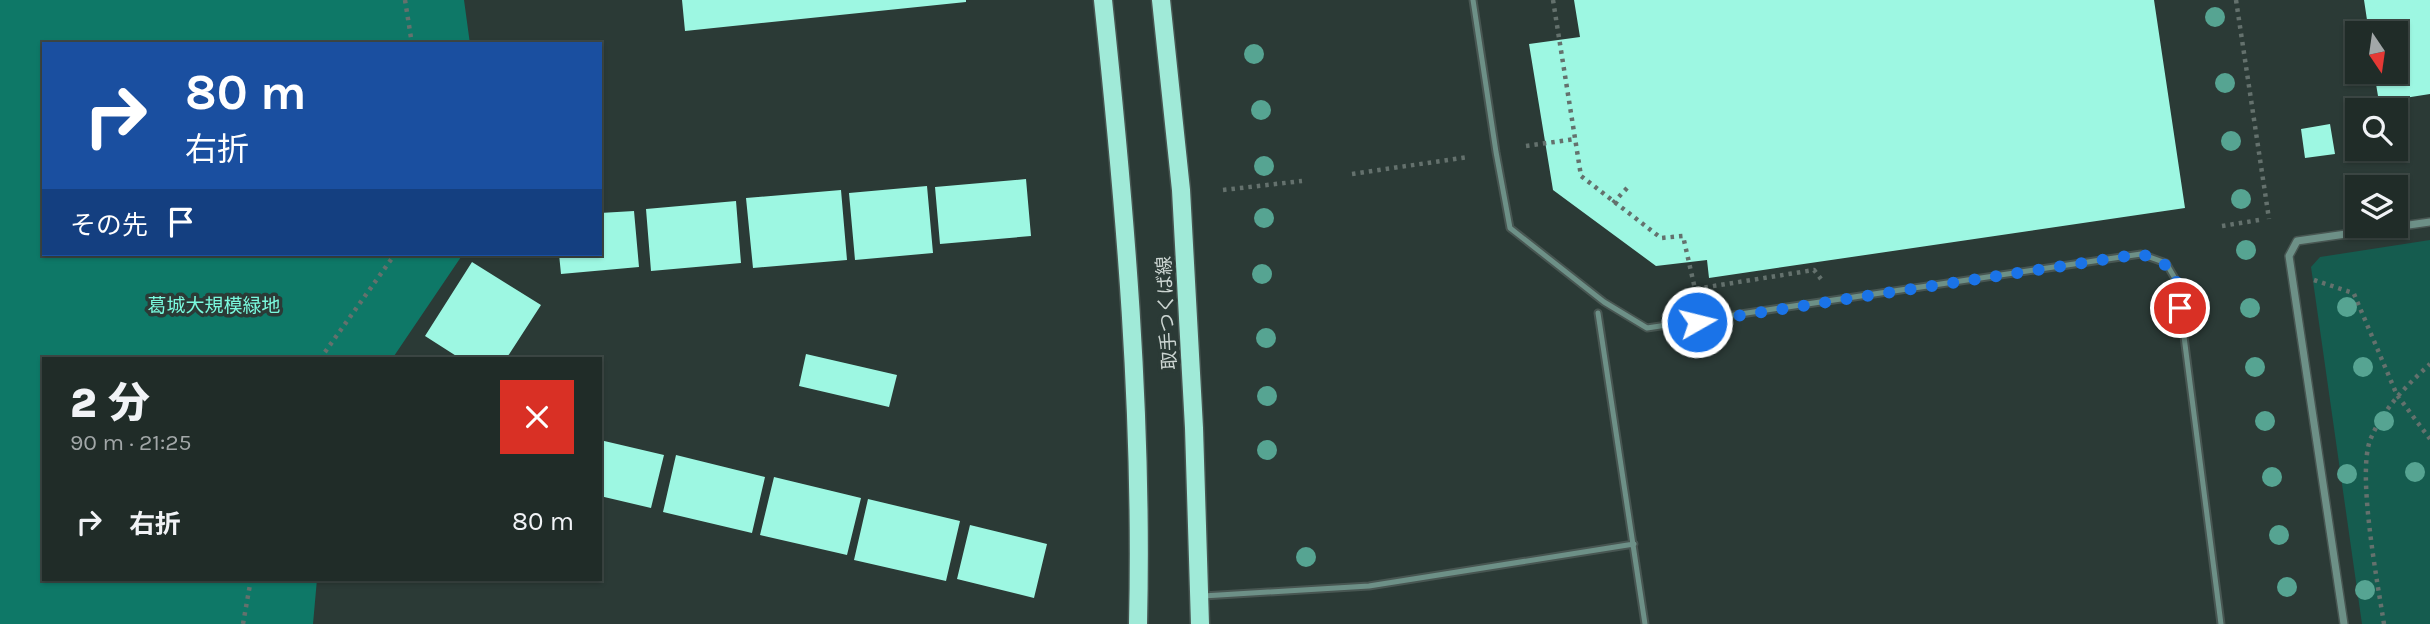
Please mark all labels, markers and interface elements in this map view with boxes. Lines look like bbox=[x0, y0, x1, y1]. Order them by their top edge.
north arrow bbox=[2345, 21, 2408, 84]
map controls bbox=[2345, 21, 2408, 238]
text: 80 m bbox=[185, 64, 307, 121]
icon: right bbox=[70, 70, 161, 161]
button: search bbox=[2345, 98, 2408, 161]
text: 右折 bbox=[185, 131, 249, 168]
button: layers bbox=[2345, 175, 2408, 238]
icon: arrive bbox=[162, 203, 200, 241]
text: その先 bbox=[70, 210, 148, 241]
street label: 取手つくば線 bbox=[1153, 255, 1181, 371]
pin bbox=[2150, 278, 2210, 338]
position arrow bbox=[1660, 285, 1734, 359]
icon: arrive bbox=[2161, 289, 2199, 327]
park label: 葛城大規模緑地 bbox=[147, 295, 281, 317]
text: 2 分 bbox=[70, 378, 150, 428]
button: close bbox=[500, 380, 574, 454]
text: 90 m · 21:25 bbox=[70, 429, 192, 456]
icon: right bbox=[70, 503, 108, 541]
text: 80 m bbox=[512, 506, 574, 537]
text: 右折 bbox=[129, 509, 181, 540]

